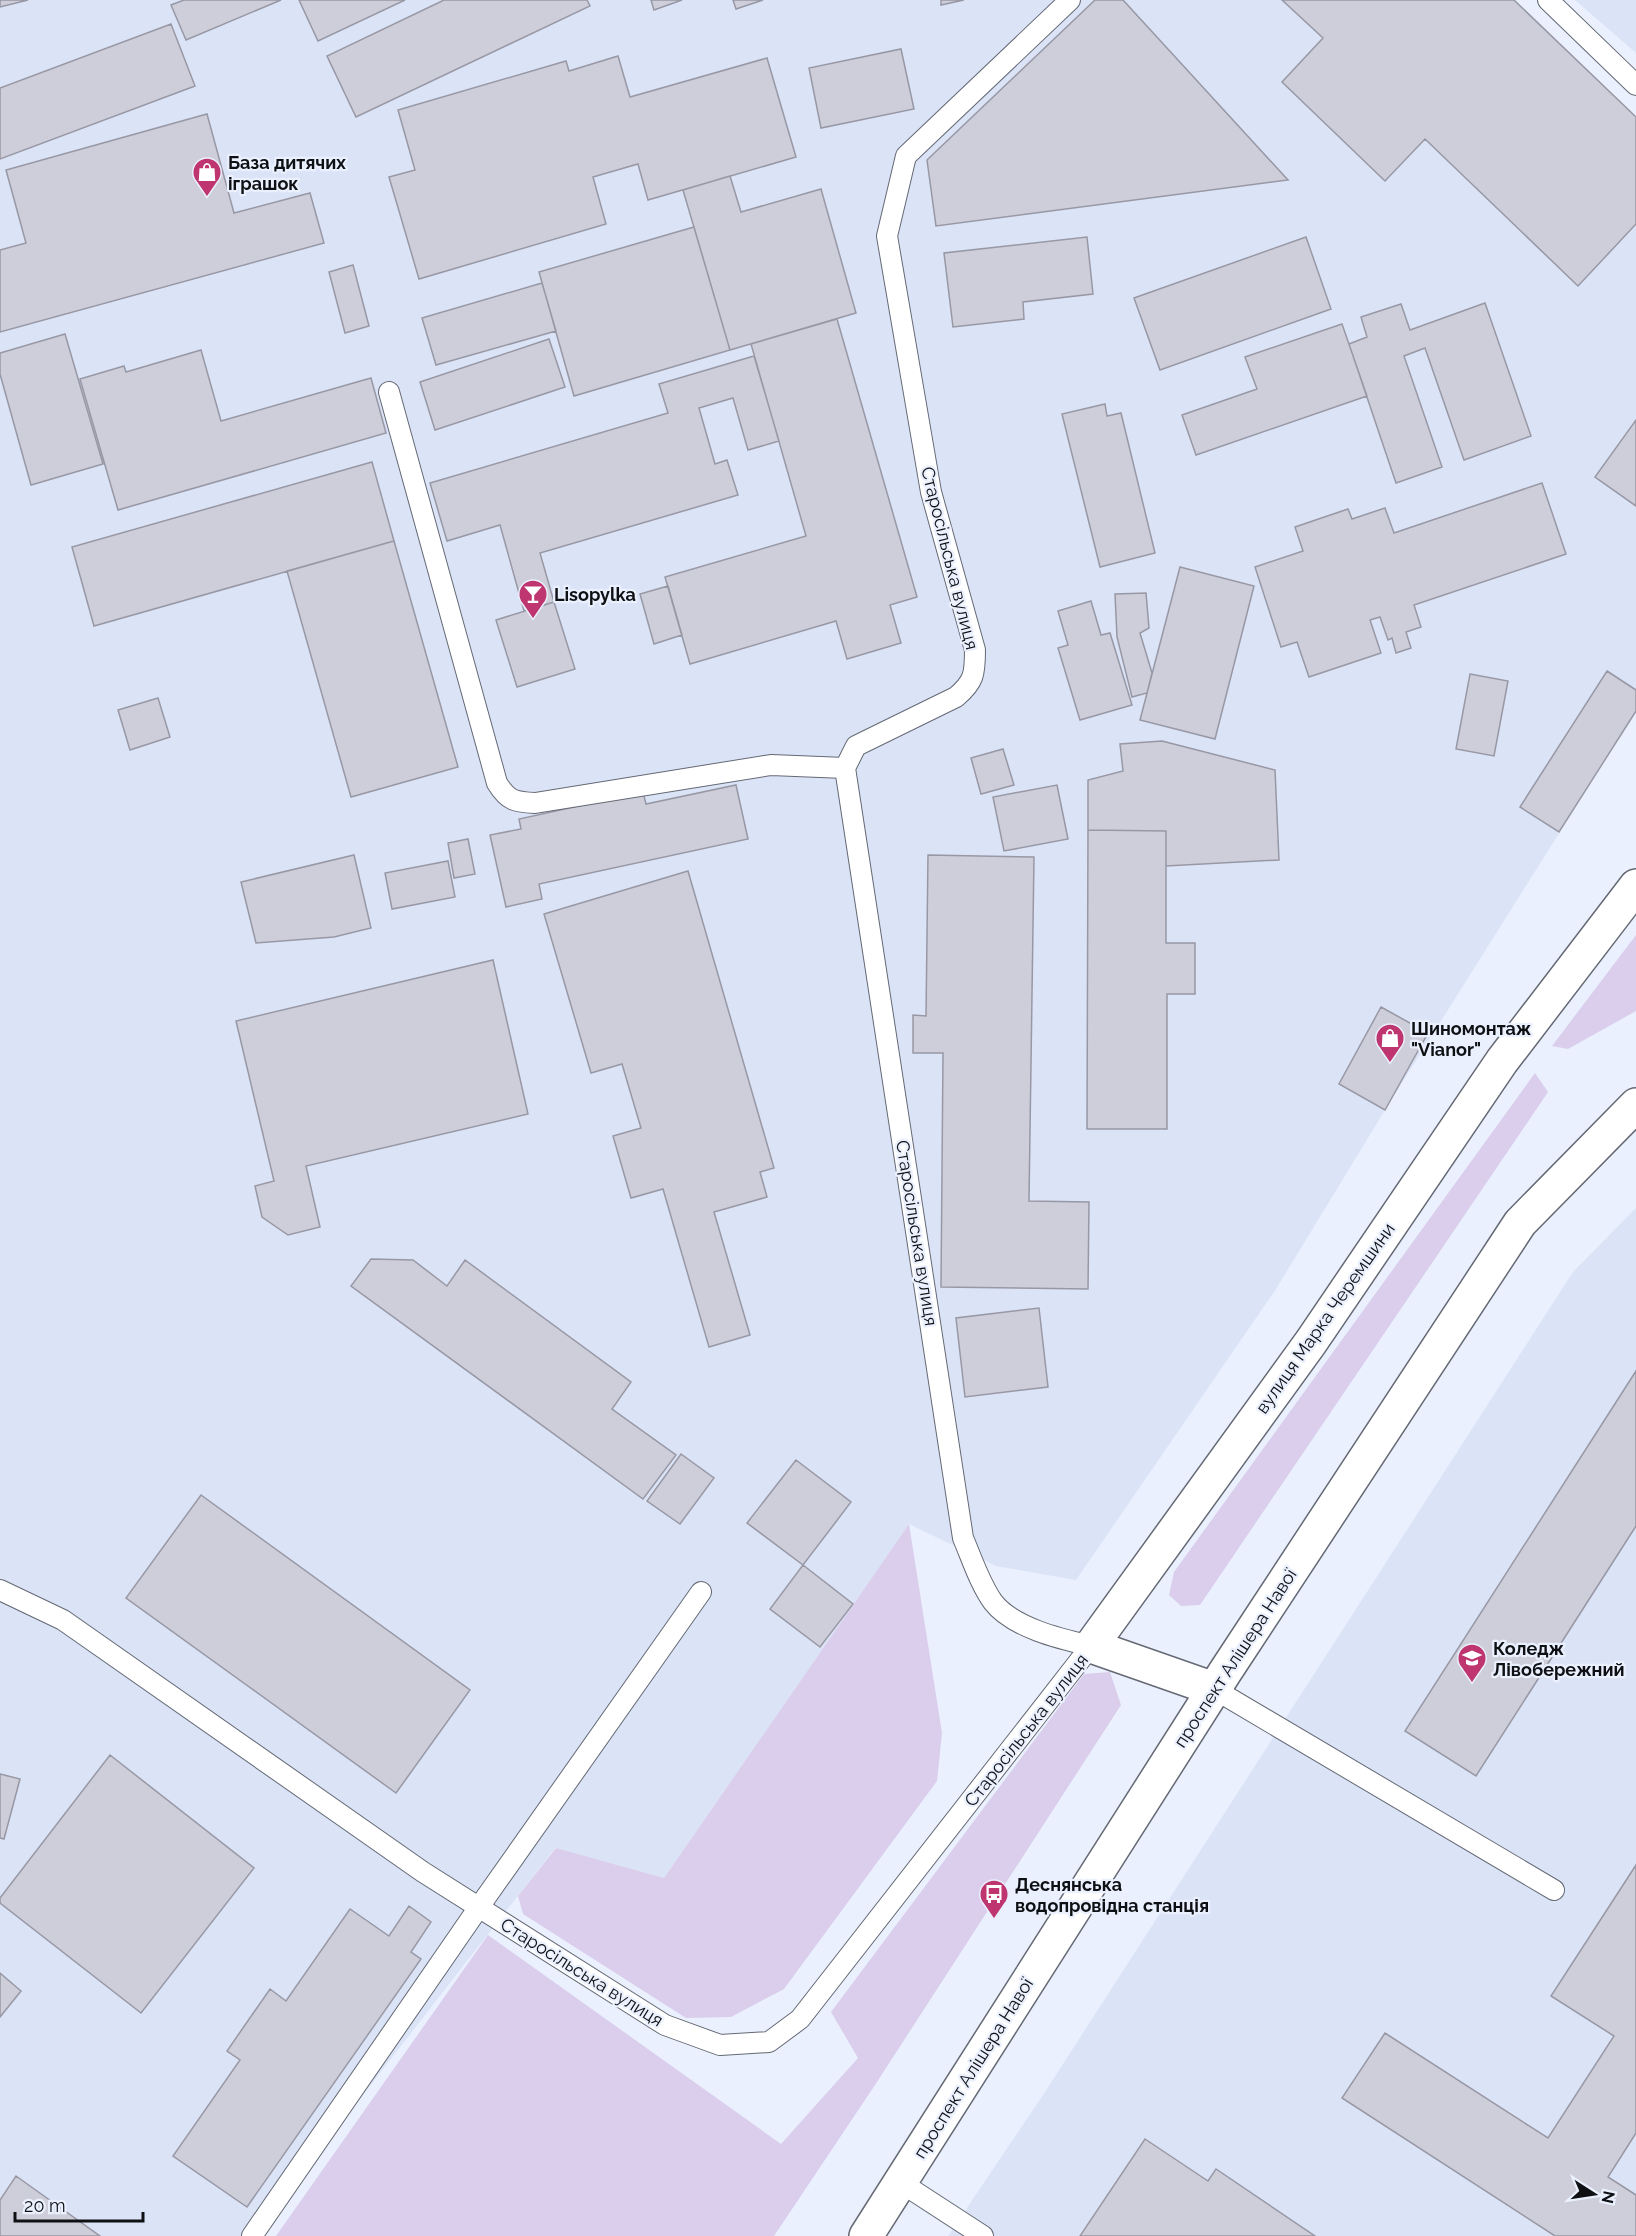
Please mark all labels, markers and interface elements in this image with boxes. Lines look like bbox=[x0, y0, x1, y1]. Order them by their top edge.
place label: База дитячих іграшок bbox=[228, 152, 346, 194]
shop icon: База дитячих іграшок bbox=[191, 156, 223, 198]
street label: Старосільська вулиця bbox=[917, 464, 983, 652]
bar icon: Lisopylka bbox=[517, 578, 549, 620]
place label: Lisopylka bbox=[554, 584, 636, 605]
place label: Шиномонтаж "Vianor" bbox=[1411, 1018, 1532, 1060]
shop icon: Шиномонтаж "Vianor" bbox=[1374, 1022, 1406, 1064]
street label: Старосільська вулиця bbox=[892, 1139, 942, 1327]
street label: вулиця Марка Черемшини bbox=[1251, 1219, 1399, 1417]
street label: проспект Алішера Навої bbox=[1169, 1565, 1301, 1751]
place label: Коледж Лівобережний bbox=[1493, 1638, 1624, 1680]
school or university icon: Коледж Лівобережний bbox=[1456, 1642, 1488, 1684]
street label: Старосільська вулиця bbox=[960, 1650, 1092, 1810]
place label: Деснянська водопровідна станція bbox=[1015, 1874, 1209, 1916]
bus stop icon: Деснянська водопровідна станція bbox=[978, 1878, 1010, 1920]
street label: Старосільська вулиця bbox=[497, 1913, 667, 2031]
street label: проспект Алішера Навої bbox=[909, 1974, 1037, 2162]
north arrow bbox=[1564, 2164, 1624, 2224]
scale bar bbox=[15, 2185, 142, 2223]
text: N bbox=[1598, 2189, 1619, 2205]
text: 20 m bbox=[24, 2195, 66, 2216]

